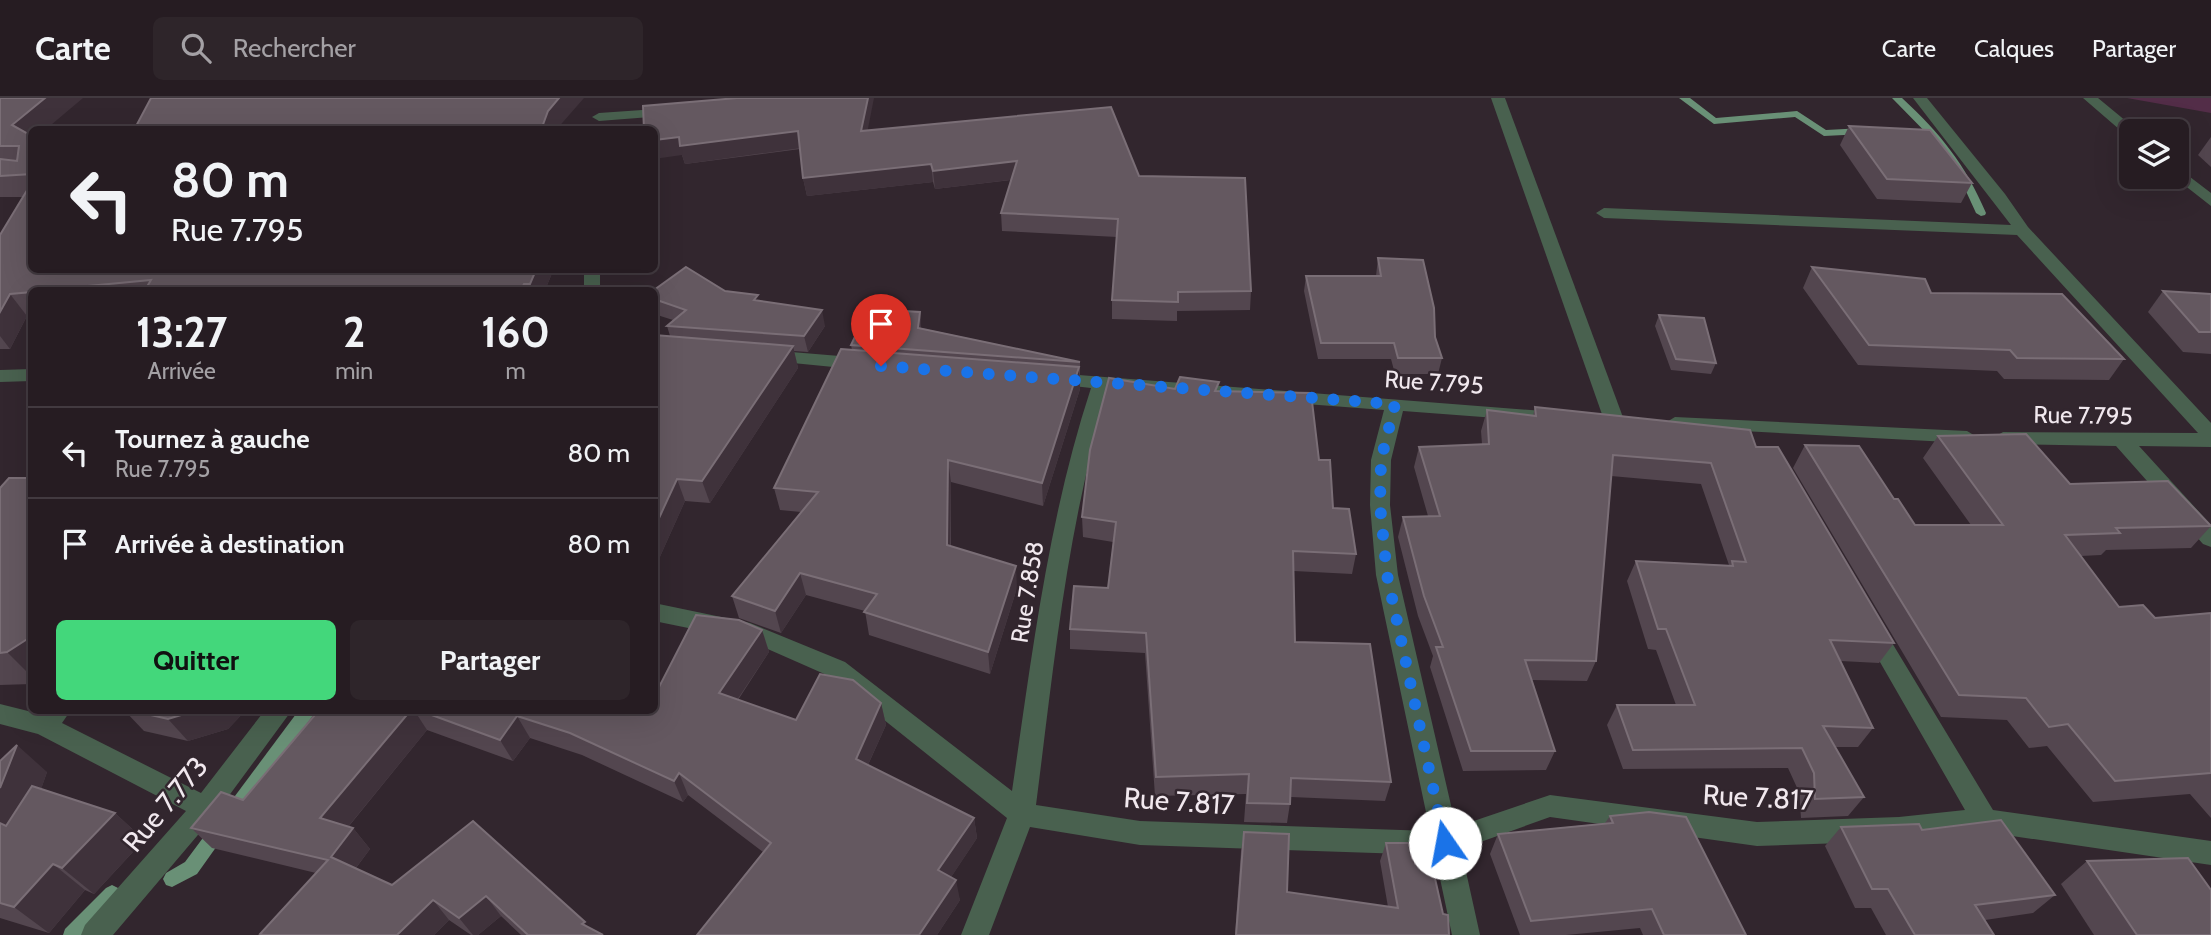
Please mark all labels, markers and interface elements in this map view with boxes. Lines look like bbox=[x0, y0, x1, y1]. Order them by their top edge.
search box bbox=[153, 17, 643, 80]
text: Carte bbox=[35, 28, 111, 68]
icon: search bbox=[177, 29, 215, 67]
text: Rechercher bbox=[233, 32, 356, 64]
text: Carte bbox=[1882, 34, 1936, 63]
text: Calques bbox=[1974, 34, 2054, 63]
text: Partager bbox=[2092, 34, 2176, 63]
map controls bbox=[2119, 119, 2189, 189]
button: layers bbox=[2119, 119, 2189, 189]
text: 80 m bbox=[171, 150, 289, 209]
icon: left bbox=[56, 154, 147, 245]
text: Rue 7.795 bbox=[171, 210, 303, 249]
pin bbox=[851, 294, 911, 366]
icon: arrive bbox=[862, 305, 900, 343]
text: 13:27 bbox=[136, 306, 227, 358]
text: 2 bbox=[343, 306, 365, 358]
text: 160 bbox=[481, 306, 550, 358]
text: Arrivée bbox=[147, 357, 216, 385]
text: min bbox=[335, 357, 373, 385]
text: m bbox=[505, 357, 526, 385]
street label: Rue 7.795 bbox=[1383, 364, 1485, 400]
street label: Rue 7.795 bbox=[2033, 400, 2133, 430]
text: Tournez à gauche bbox=[115, 423, 310, 455]
icon: left bbox=[56, 434, 94, 472]
text: 80 m bbox=[567, 437, 630, 469]
text: Rue 7.795 bbox=[115, 455, 210, 483]
icon: arrive bbox=[56, 525, 94, 563]
text: Arrivée à destination bbox=[115, 528, 345, 560]
text: 80 m bbox=[567, 528, 630, 560]
street label: Rue 7.858 bbox=[1005, 539, 1049, 645]
button: Quitter bbox=[56, 620, 336, 700]
button: Partager bbox=[350, 620, 630, 700]
street label: Rue 7.773 bbox=[115, 749, 215, 859]
street label: Rue 7.817 bbox=[1702, 777, 1814, 817]
street label: Rue 7.817 bbox=[1123, 780, 1235, 822]
position arrow bbox=[1408, 806, 1482, 880]

